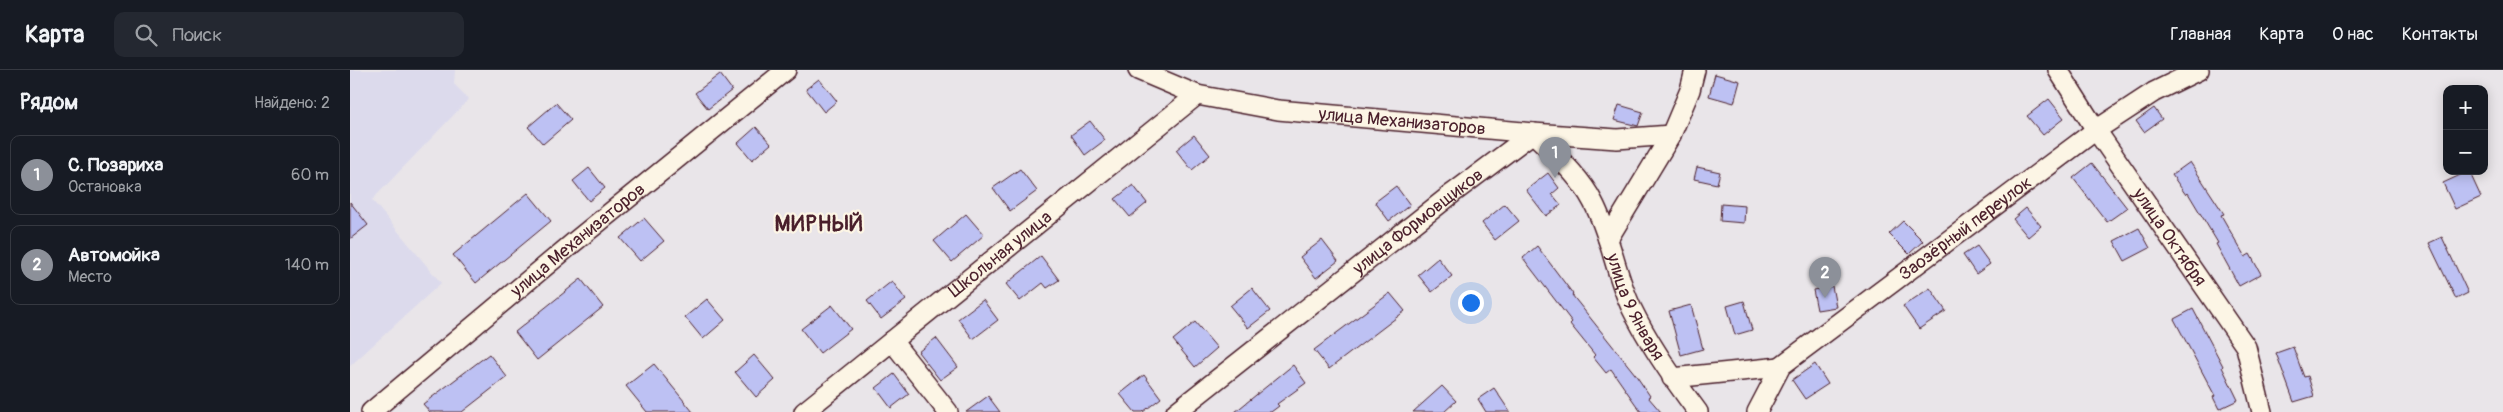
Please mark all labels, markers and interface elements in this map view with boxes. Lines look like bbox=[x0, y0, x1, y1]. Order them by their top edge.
search box bbox=[114, 12, 464, 57]
text: Карта bbox=[25, 20, 84, 49]
icon: search bbox=[132, 21, 160, 49]
text: Поиск bbox=[172, 23, 222, 47]
text: Главная bbox=[2170, 23, 2231, 46]
text: Карта bbox=[2259, 23, 2304, 46]
text: О нас bbox=[2332, 23, 2374, 46]
text: Контакты bbox=[2402, 23, 2478, 46]
map controls bbox=[2443, 85, 2488, 175]
button: + bbox=[2443, 85, 2488, 130]
text: Рядом bbox=[20, 89, 78, 116]
text: Найдено: 2 bbox=[254, 93, 330, 113]
street label: улица Механизаторов bbox=[1316, 103, 1487, 141]
button: − bbox=[2443, 130, 2488, 175]
pin: 1 bbox=[1539, 137, 1571, 178]
text: С. Позариха bbox=[68, 153, 163, 177]
street label: улица Формовщиков bbox=[1347, 163, 1488, 281]
text: 1 bbox=[34, 165, 40, 185]
text: 60 m bbox=[291, 165, 329, 185]
street label: Заозёрный переулок bbox=[1894, 171, 2037, 286]
text: Остановка bbox=[68, 177, 142, 197]
street label: улица Механизаторов bbox=[505, 178, 650, 303]
street label: улица Октября bbox=[2127, 183, 2211, 291]
street label: Школьная улица bbox=[944, 206, 1057, 303]
district label: МИРНЫЙ bbox=[775, 210, 863, 238]
text: Автомойка bbox=[68, 243, 160, 267]
street label: улица 9 Января bbox=[1601, 250, 1669, 365]
text: 2 bbox=[33, 255, 41, 275]
text: 140 m bbox=[285, 255, 329, 275]
pin: 2 bbox=[1809, 257, 1841, 298]
text: Место bbox=[68, 267, 112, 287]
your location bbox=[1458, 290, 1484, 316]

